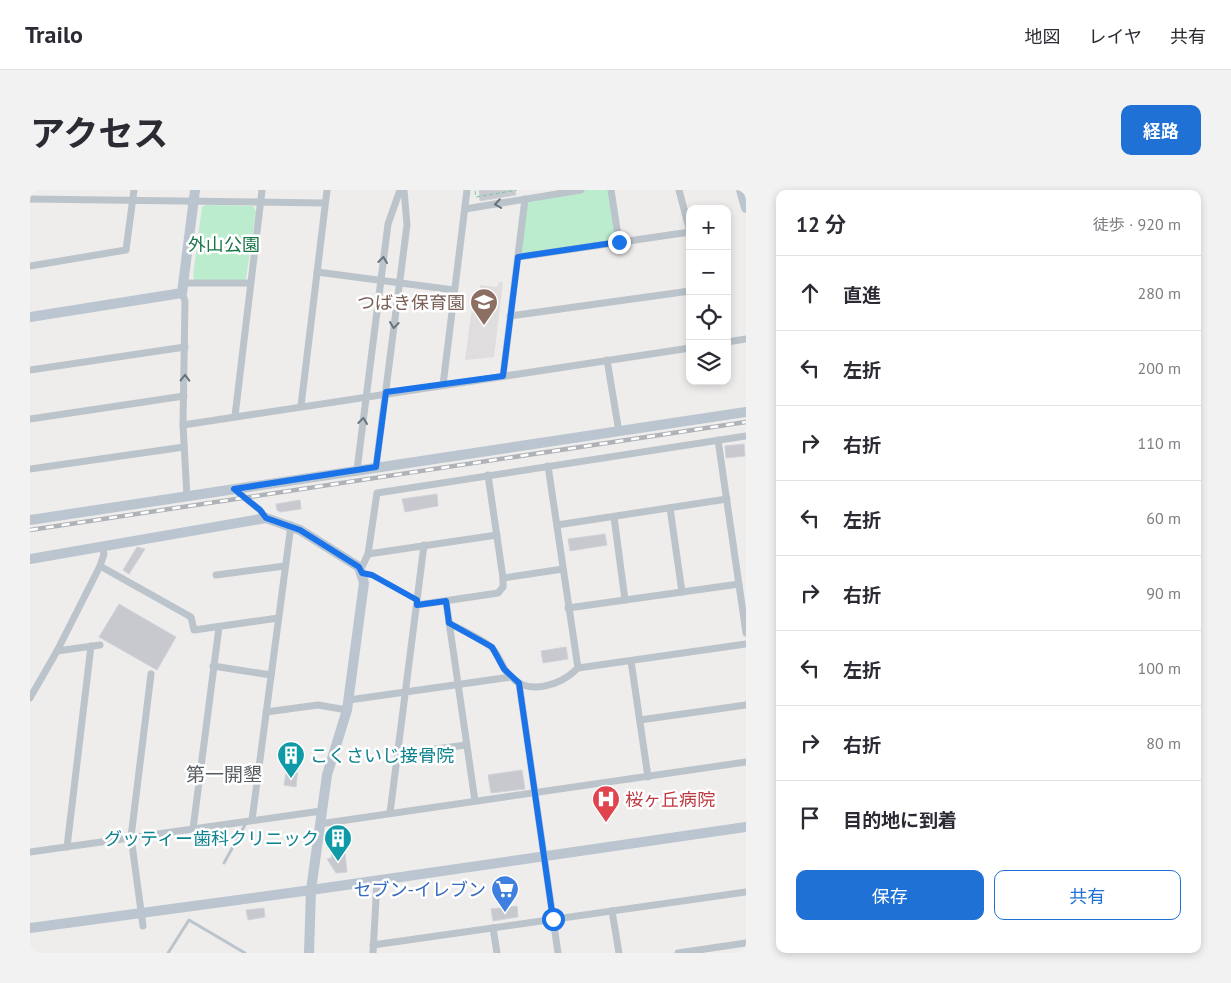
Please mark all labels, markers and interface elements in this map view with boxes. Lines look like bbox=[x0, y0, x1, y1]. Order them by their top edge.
text: Trailo bbox=[25, 19, 83, 50]
text: 地図 bbox=[1025, 25, 1061, 48]
text: レイヤ bbox=[1089, 25, 1142, 48]
text: 共有 bbox=[1170, 25, 1206, 48]
button: 経路 bbox=[1121, 105, 1201, 155]
text: アクセス bbox=[30, 110, 168, 156]
one-way arrow bbox=[494, 198, 502, 208]
map controls bbox=[686, 205, 731, 385]
button: + bbox=[686, 205, 731, 250]
text: 12 分 bbox=[796, 211, 846, 238]
text: 徒歩 · 920 m bbox=[1093, 214, 1181, 234]
route end bbox=[608, 231, 631, 254]
park label: 外山公園 bbox=[188, 233, 260, 256]
button: − bbox=[686, 250, 731, 295]
one-way arrow bbox=[377, 256, 388, 264]
icon: ahead bbox=[796, 279, 824, 307]
text: 直進 bbox=[843, 283, 881, 307]
text: 280 m bbox=[1138, 283, 1181, 303]
school or university icon: つばき保育園 bbox=[469, 287, 499, 326]
place label: つばき保育園 bbox=[357, 291, 465, 314]
button: locate bbox=[686, 295, 731, 340]
one-way arrow bbox=[389, 322, 400, 330]
button: layers bbox=[686, 340, 731, 385]
icon: left bbox=[796, 354, 824, 382]
text: 左折 bbox=[843, 358, 881, 382]
text: 200 m bbox=[1138, 358, 1181, 378]
one-way arrow bbox=[179, 374, 190, 382]
one-way arrow bbox=[357, 417, 368, 425]
icon: right bbox=[796, 429, 824, 457]
text: 右折 bbox=[843, 433, 881, 457]
text: 110 m bbox=[1138, 433, 1181, 453]
icon: left bbox=[796, 504, 824, 532]
text: 左折 bbox=[843, 508, 881, 532]
text: 60 m bbox=[1146, 508, 1181, 528]
icon: right bbox=[796, 579, 824, 607]
text: 右折 bbox=[843, 583, 881, 607]
text: 90 m bbox=[1146, 583, 1181, 603]
icon: left bbox=[796, 654, 824, 682]
text: 左折 bbox=[843, 658, 881, 682]
text: 100 m bbox=[1138, 658, 1181, 678]
icon: right bbox=[796, 729, 824, 757]
text: 右折 bbox=[843, 733, 881, 757]
text: 80 m bbox=[1146, 733, 1181, 753]
building icon: こくさいじ接骨院 bbox=[276, 740, 306, 779]
place label: こくさいじ接骨院 bbox=[310, 744, 454, 767]
district label: 第一開墾 bbox=[186, 762, 262, 786]
hospital icon: 桜ヶ丘病院 bbox=[591, 784, 621, 823]
place label: 桜ヶ丘病院 bbox=[625, 788, 715, 811]
icon: arrive bbox=[796, 804, 824, 832]
text: 目的地に到着 bbox=[843, 808, 957, 832]
building icon: グッティー歯科クリニック bbox=[323, 823, 353, 862]
place label: グッティー歯科クリニック bbox=[104, 827, 319, 850]
button: 保存 bbox=[796, 870, 984, 920]
button: 共有 bbox=[994, 870, 1181, 920]
supermarket icon: セブン-イレブン bbox=[490, 874, 520, 913]
place label: セブン-イレブン bbox=[354, 878, 486, 901]
route start bbox=[542, 908, 565, 931]

